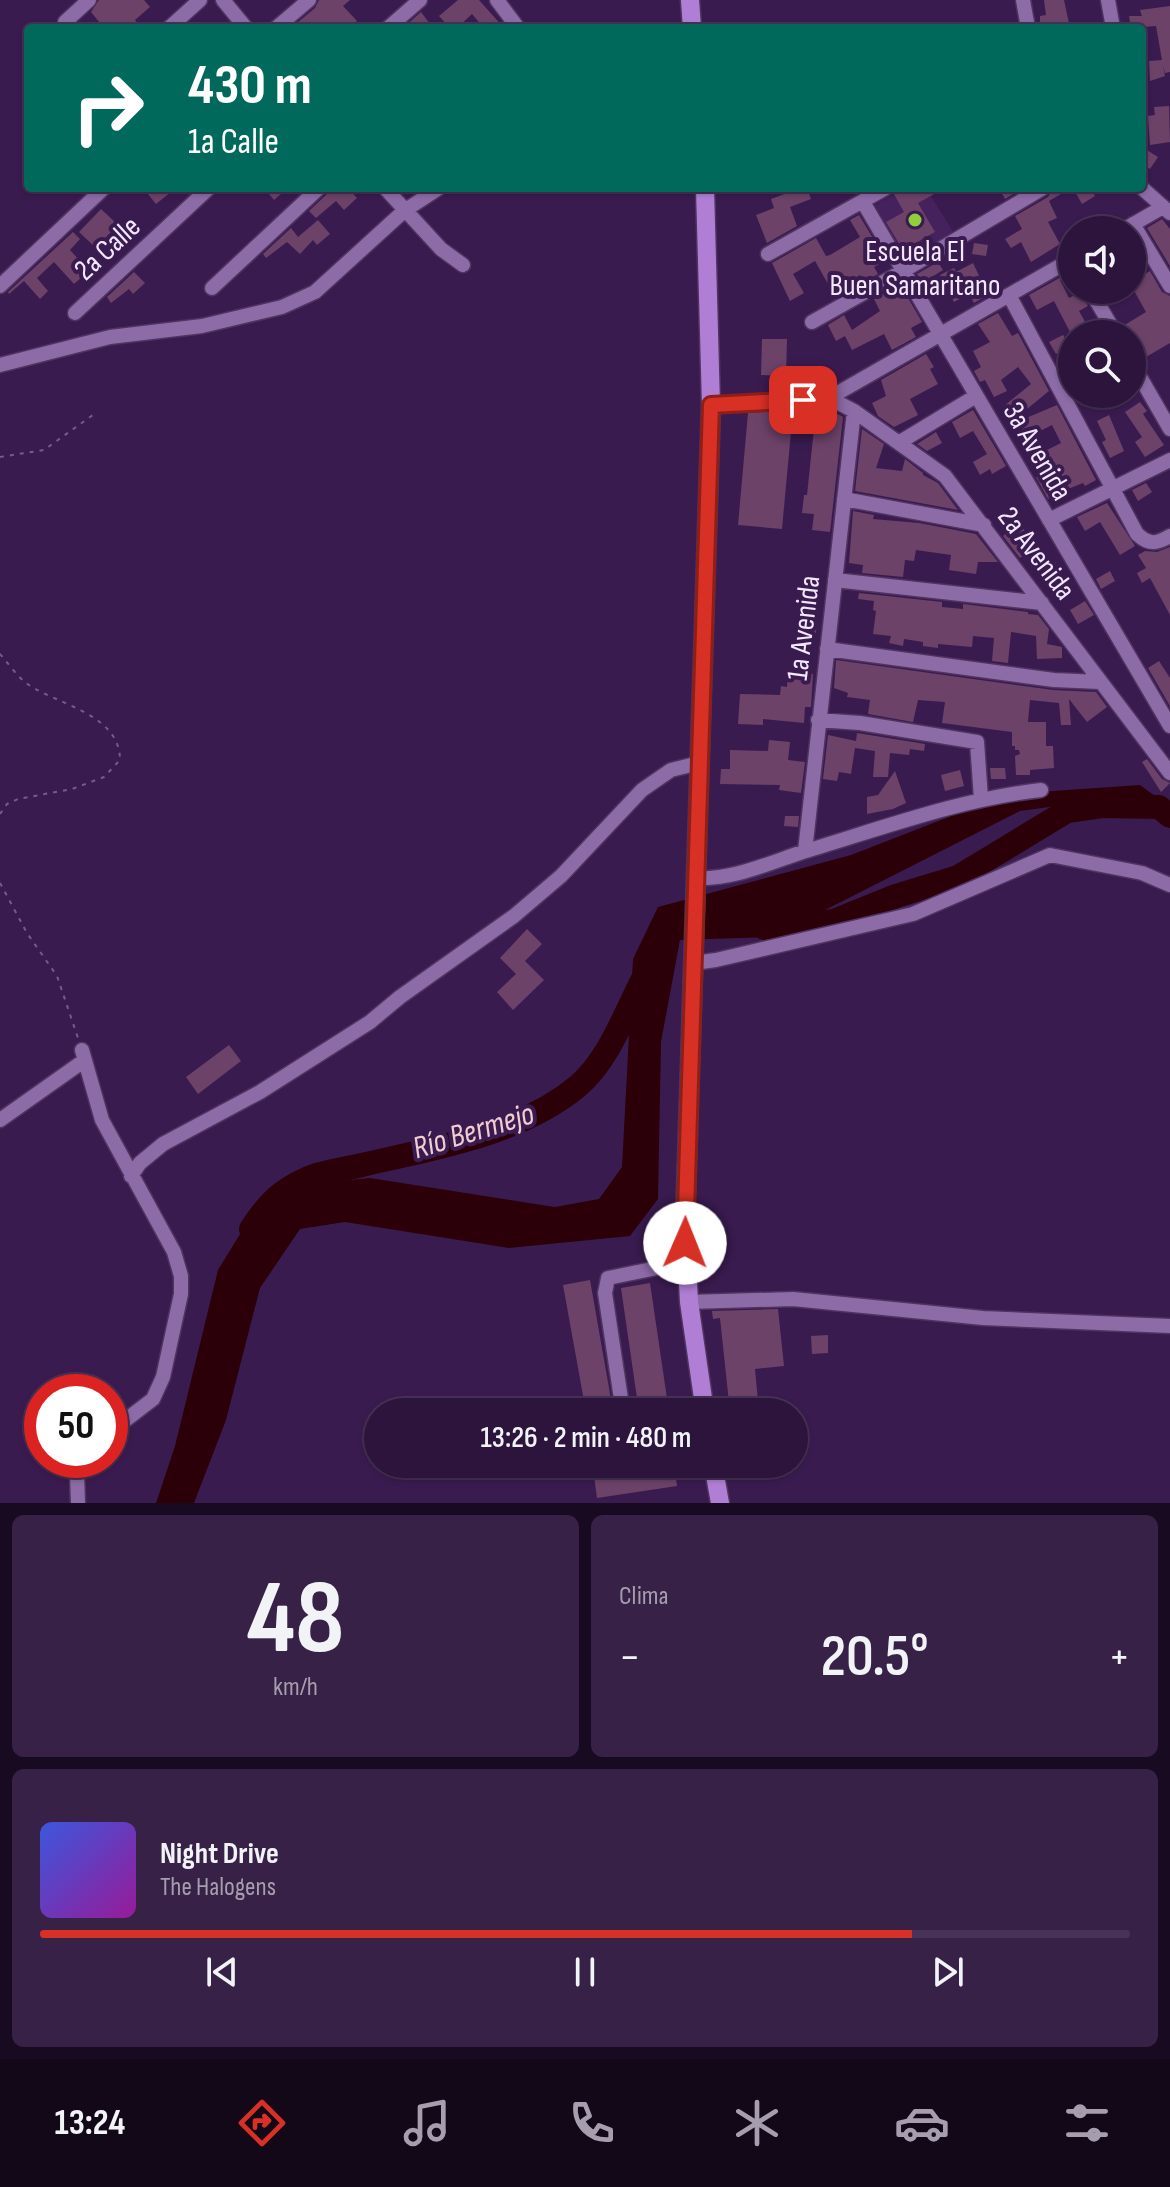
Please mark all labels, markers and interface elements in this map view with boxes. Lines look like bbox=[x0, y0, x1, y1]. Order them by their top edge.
text: 430 m bbox=[188, 53, 312, 120]
icon: right bbox=[56, 56, 160, 160]
text: 1a Calle bbox=[188, 121, 279, 164]
street label: 2a Calle bbox=[67, 209, 148, 288]
marker: Escuela El Buen Samaritano bbox=[906, 211, 924, 229]
map controls bbox=[1058, 216, 1146, 408]
button: sound bbox=[1058, 216, 1146, 304]
place label: Escuela El Buen Samaritano bbox=[830, 234, 1000, 304]
button: search bbox=[1058, 320, 1146, 408]
pin bbox=[769, 366, 837, 434]
icon: arrive bbox=[781, 378, 825, 422]
street label: 3a Avenida bbox=[995, 396, 1080, 507]
street label: 2a Avenida bbox=[990, 500, 1083, 607]
street label: 1a Avenida bbox=[780, 574, 828, 683]
water label: Río Bermejo bbox=[408, 1095, 539, 1168]
position arrow bbox=[643, 1201, 727, 1285]
speed limit sign: 50 bbox=[24, 1374, 128, 1478]
text: 13:26 · 2 min · 480 m bbox=[481, 1420, 691, 1456]
text: 48 bbox=[247, 1557, 344, 1682]
text: Clima bbox=[619, 1581, 669, 1612]
text: 20.5° bbox=[820, 1621, 929, 1693]
text: − bbox=[619, 1631, 641, 1684]
text: + bbox=[1108, 1631, 1130, 1684]
text: km/h bbox=[273, 1672, 318, 1703]
text: Night Drive bbox=[160, 1836, 279, 1872]
text: The Halogens bbox=[160, 1872, 276, 1903]
icon: previous bbox=[200, 1950, 244, 1994]
icon: pause bbox=[563, 1950, 607, 1994]
icon: next bbox=[926, 1950, 970, 1994]
icon: directions bbox=[234, 2095, 290, 2151]
icon: music bbox=[399, 2095, 455, 2151]
icon: phone bbox=[564, 2095, 620, 2151]
icon: climate bbox=[729, 2095, 785, 2151]
icon: car bbox=[894, 2095, 950, 2151]
icon: filters bbox=[1059, 2095, 1115, 2151]
text: 13:24 bbox=[55, 2102, 125, 2145]

